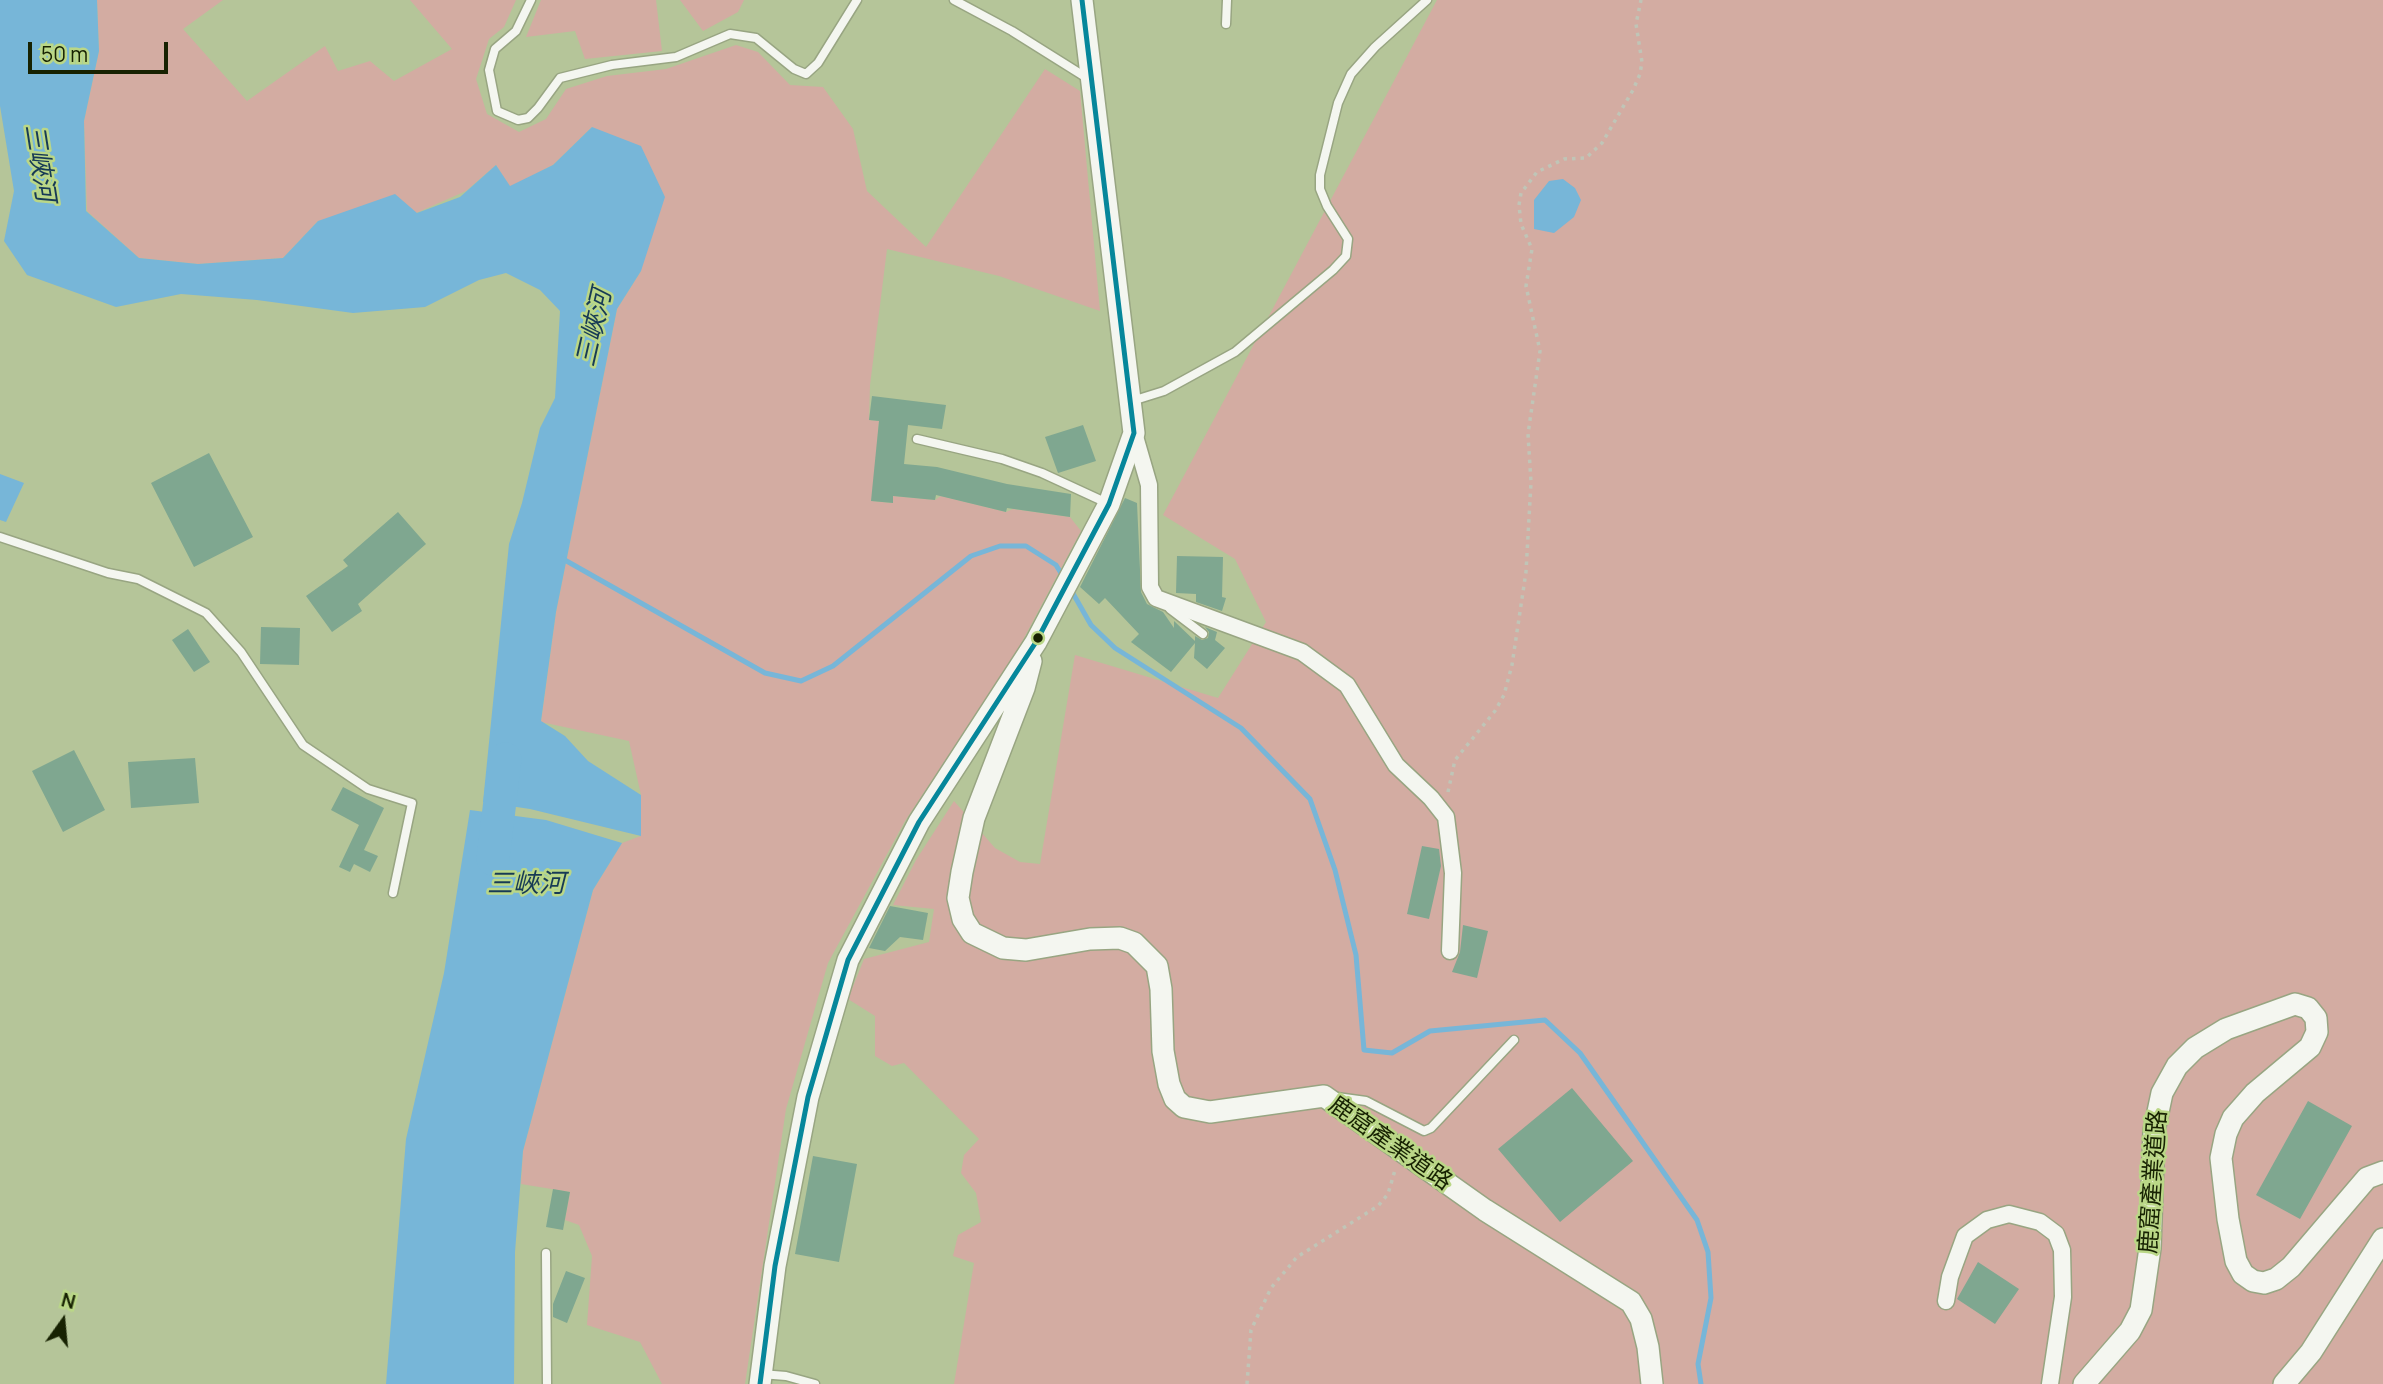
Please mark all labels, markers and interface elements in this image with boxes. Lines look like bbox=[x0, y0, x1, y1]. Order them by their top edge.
scale bar bbox=[32, 28, 172, 72]
text: 50 m bbox=[41, 40, 88, 68]
water label: 三峽河 bbox=[17, 122, 61, 204]
water label: 三峽河 bbox=[571, 286, 619, 370]
unlabelled marker bbox=[1031, 631, 1045, 645]
water label: 三峽河 bbox=[487, 869, 565, 901]
street label: 鹿窟產業道路 bbox=[1323, 1091, 1457, 1197]
street label: 鹿窟產業道路 bbox=[2135, 1109, 2173, 1255]
north arrow bbox=[28, 1286, 98, 1356]
text: N bbox=[58, 1286, 78, 1315]

